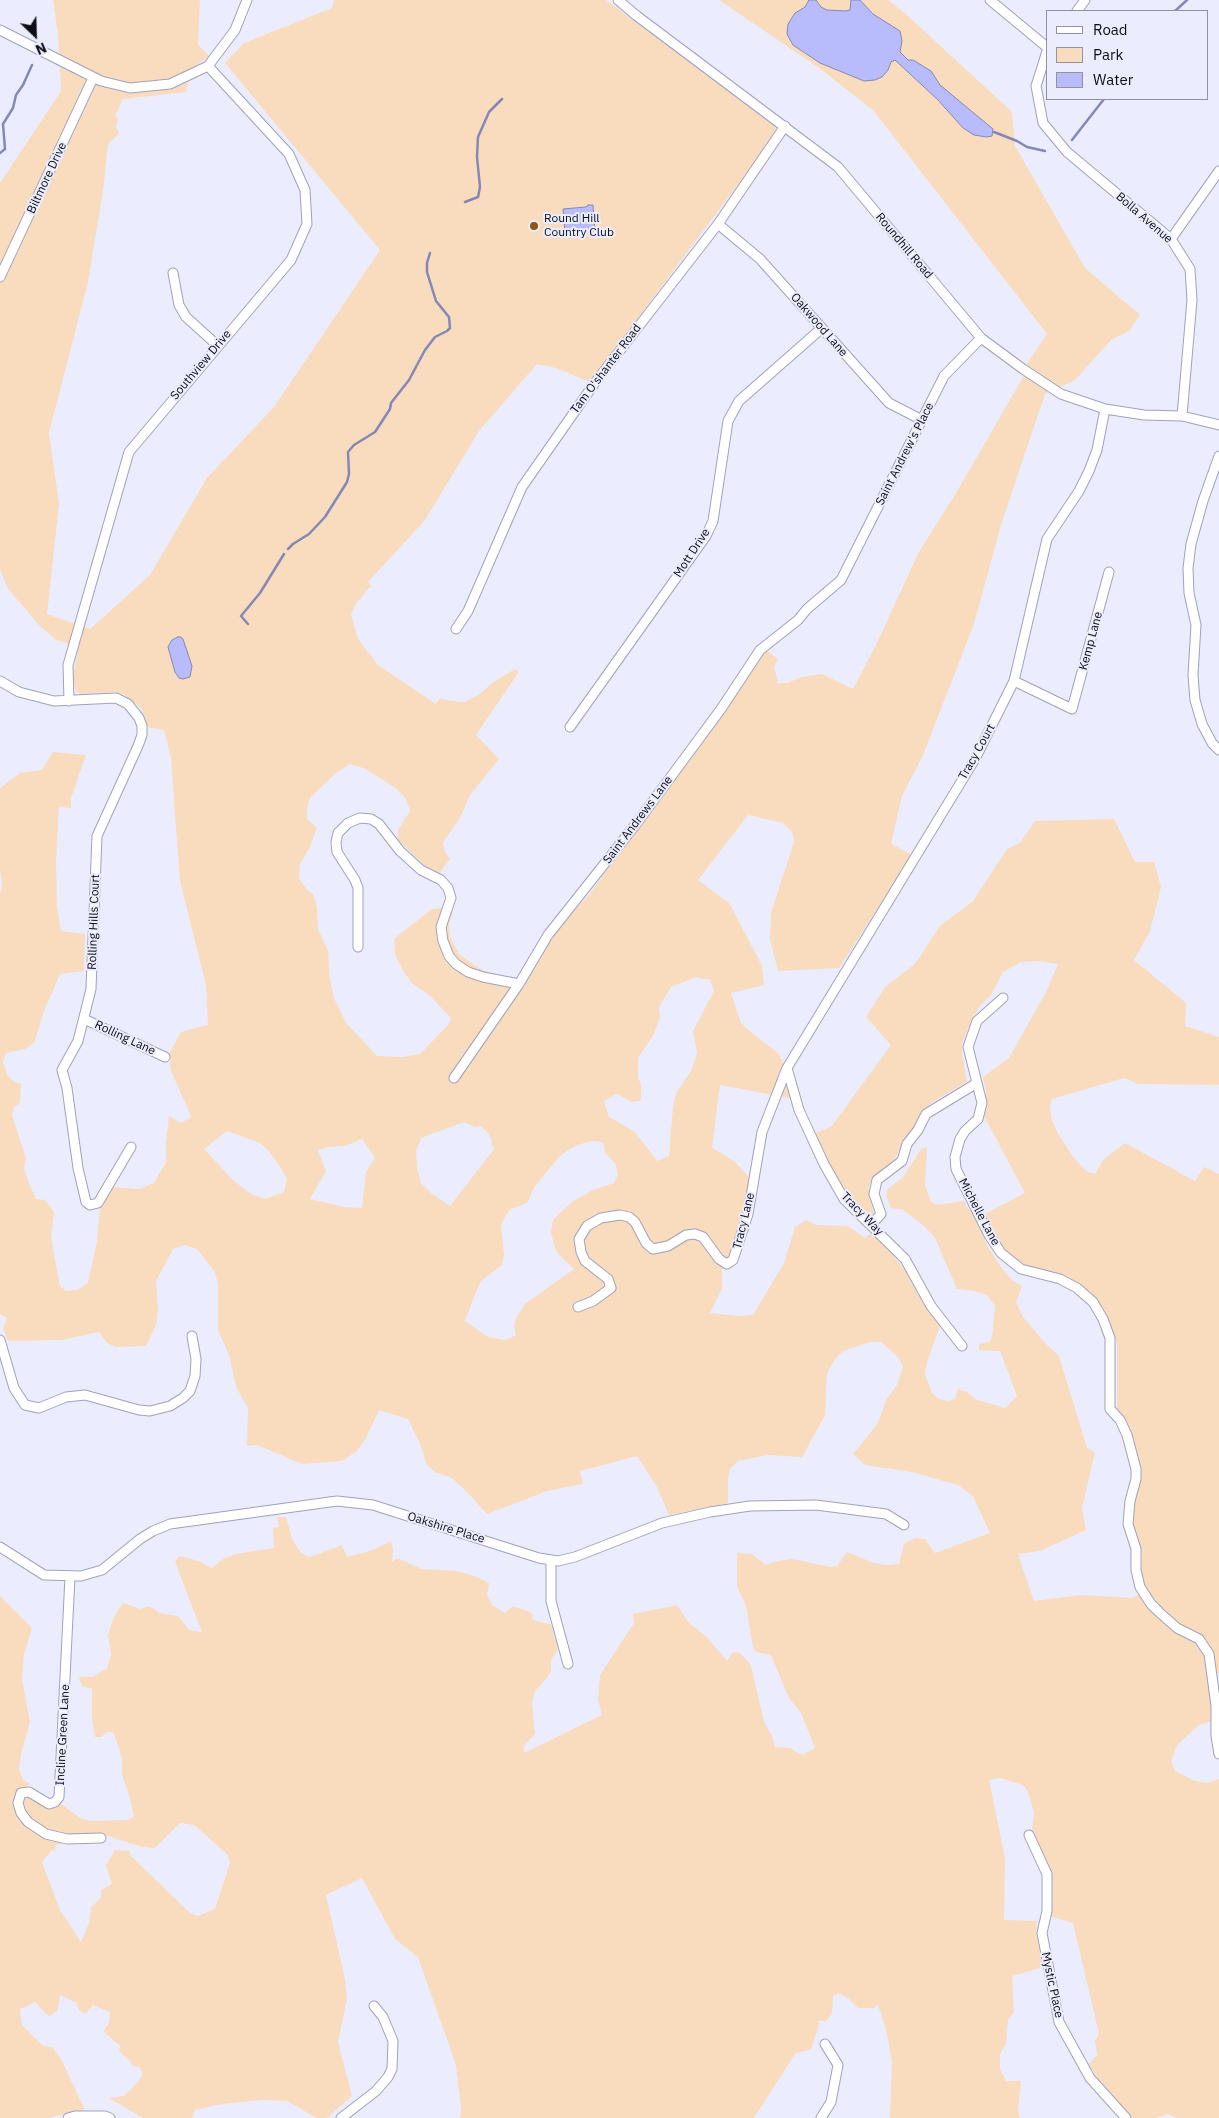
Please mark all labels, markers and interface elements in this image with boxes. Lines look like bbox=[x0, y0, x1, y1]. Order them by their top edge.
north arrow bbox=[10, 10, 60, 60]
legend bbox=[1046, 10, 1209, 100]
text: Road bbox=[1093, 20, 1128, 39]
text: N bbox=[33, 38, 49, 59]
text: Park bbox=[1093, 45, 1123, 64]
text: Water bbox=[1093, 70, 1133, 89]
street label: Biltmore Drive bbox=[24, 140, 70, 216]
street label: Bolla Avenue bbox=[1113, 189, 1175, 247]
street label: Roundhill Road bbox=[872, 210, 936, 282]
place label: Round Hill Country Club bbox=[544, 212, 614, 240]
marker: Round Hill Country Club bbox=[528, 220, 540, 232]
street label: Oakwood Lane bbox=[788, 290, 850, 360]
street label: Tam O'shanter Road bbox=[568, 321, 644, 417]
street label: Southview Drive bbox=[168, 327, 234, 403]
street label: Saint Andrew's Place bbox=[873, 400, 937, 508]
street label: Mott Drive bbox=[671, 526, 713, 580]
street label: Kemp Lane bbox=[1076, 610, 1106, 672]
street label: Tracy Court bbox=[956, 722, 998, 782]
street label: Saint Andrews Lane bbox=[600, 773, 676, 867]
street label: Rolling Hills Court bbox=[85, 874, 103, 970]
street label: Rolling Lane bbox=[92, 1018, 158, 1058]
street label: Michelle Lane bbox=[955, 1176, 1003, 1248]
street label: Tracy Way bbox=[838, 1189, 886, 1239]
street label: Tracy Lane bbox=[730, 1191, 758, 1251]
street label: Oakshire Place bbox=[406, 1509, 486, 1547]
street label: Incline Green Lane bbox=[53, 1684, 73, 1786]
street label: Mystic Place bbox=[1038, 1951, 1066, 2019]

